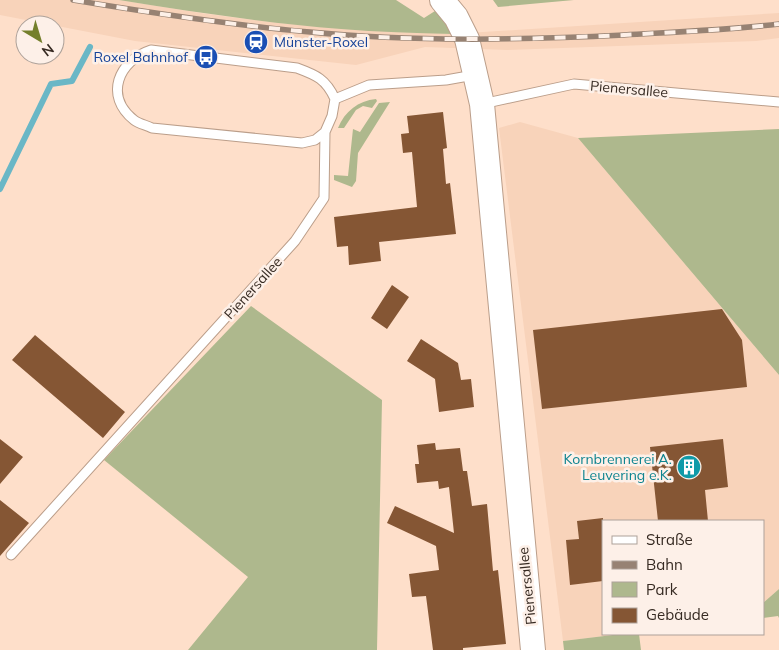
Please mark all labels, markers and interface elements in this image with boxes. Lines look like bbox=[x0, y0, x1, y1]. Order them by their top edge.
north arrow bbox=[15, 15, 65, 65]
station icon: Münster-Roxel bbox=[243, 29, 269, 55]
place label: Münster-Roxel bbox=[274, 33, 368, 51]
text: N bbox=[38, 40, 58, 61]
bus stop icon: Roxel Bahnhof bbox=[193, 44, 219, 70]
place label: Roxel Bahnhof bbox=[94, 48, 188, 66]
street label: Pienersallee bbox=[589, 77, 669, 101]
street label: Pienersallee bbox=[220, 253, 286, 323]
place label: Kornbrennerei A. Leuvering e.K. bbox=[564, 450, 672, 484]
building icon: Kornbrennerei A. Leuvering e.K. bbox=[676, 454, 702, 480]
legend bbox=[602, 520, 764, 635]
text: Straße bbox=[646, 530, 693, 549]
street label: Pienersallee bbox=[514, 546, 540, 626]
text: Bahn bbox=[646, 555, 683, 574]
text: Park bbox=[646, 580, 678, 599]
text: Gebäude bbox=[646, 605, 709, 624]

